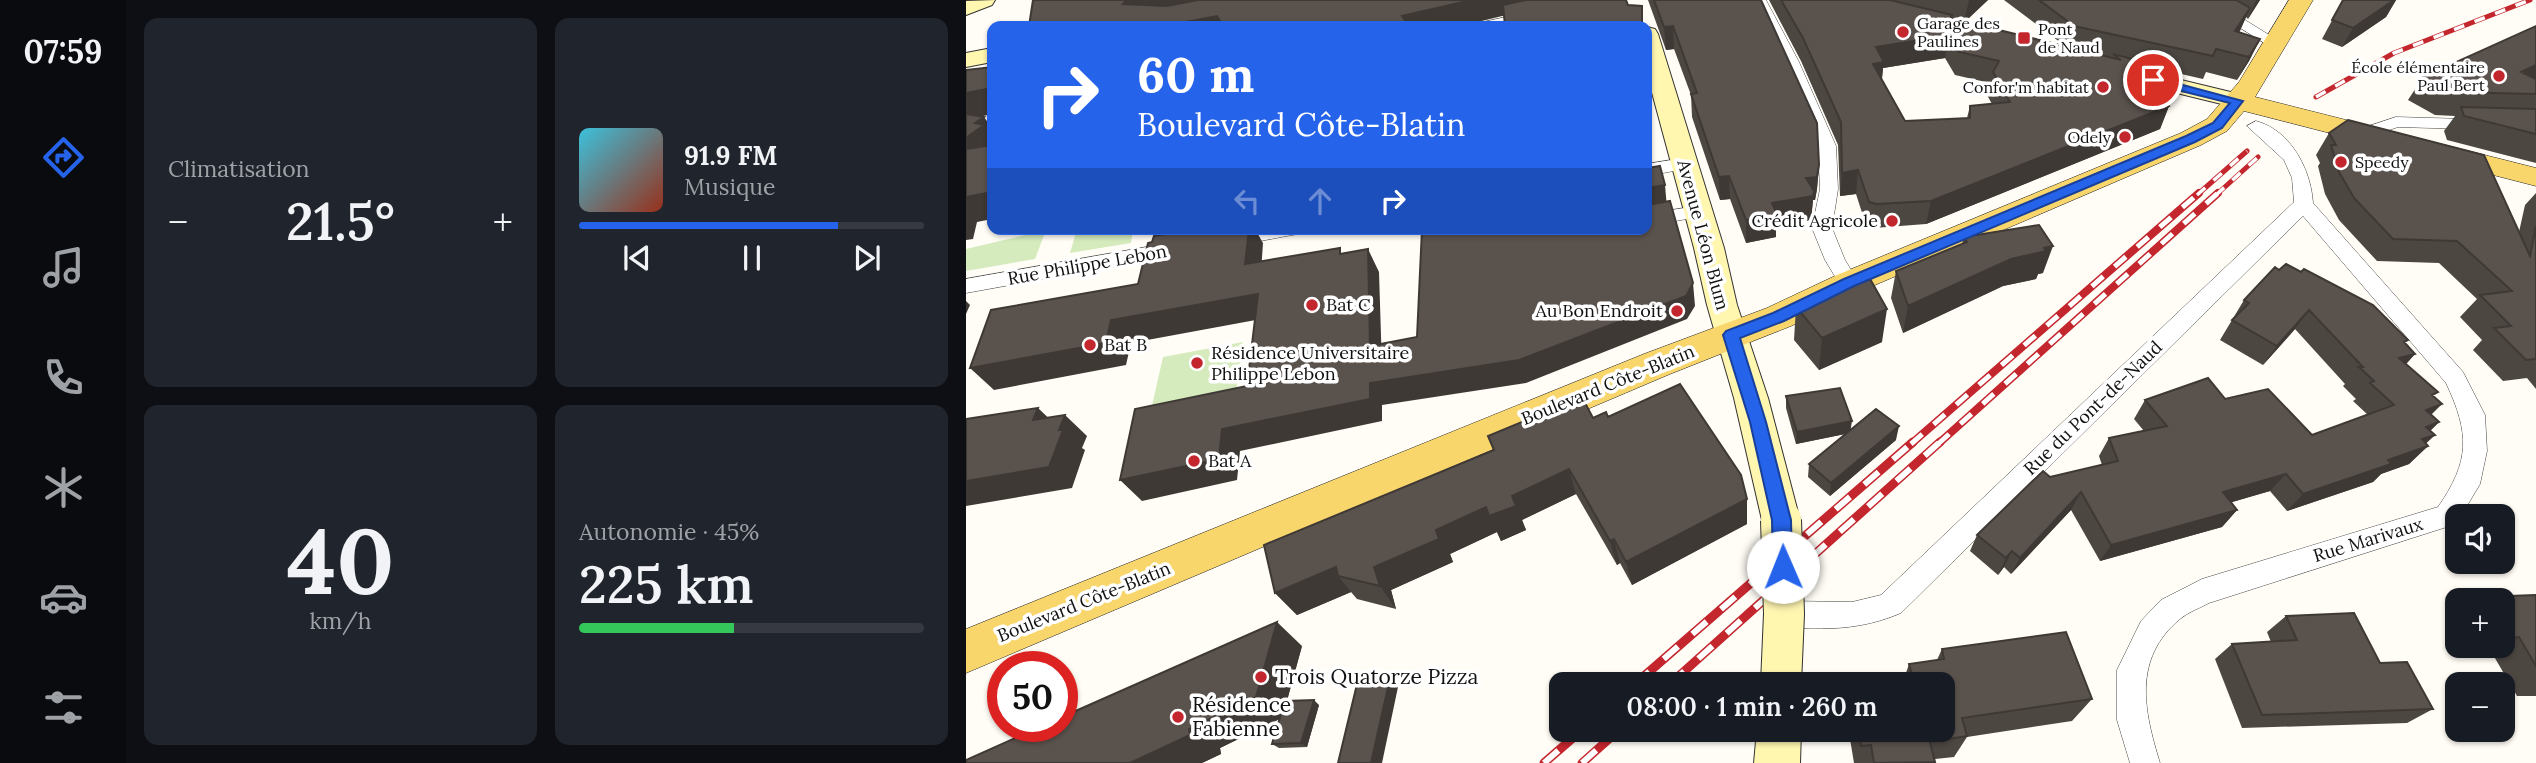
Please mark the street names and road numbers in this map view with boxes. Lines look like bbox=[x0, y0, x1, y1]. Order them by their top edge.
street label: Avenue Léon Blum bbox=[1672, 156, 1735, 313]
street label: Rue Philippe Lebon bbox=[1006, 239, 1168, 290]
street label: Rue du Pont-de-Naud bbox=[2019, 335, 2167, 480]
street label: Boulevard Côte-Blatin bbox=[1518, 339, 1698, 430]
street label: Rue Marivaux bbox=[2310, 512, 2426, 567]
street label: Boulevard Côte-Blatin bbox=[994, 556, 1174, 647]

